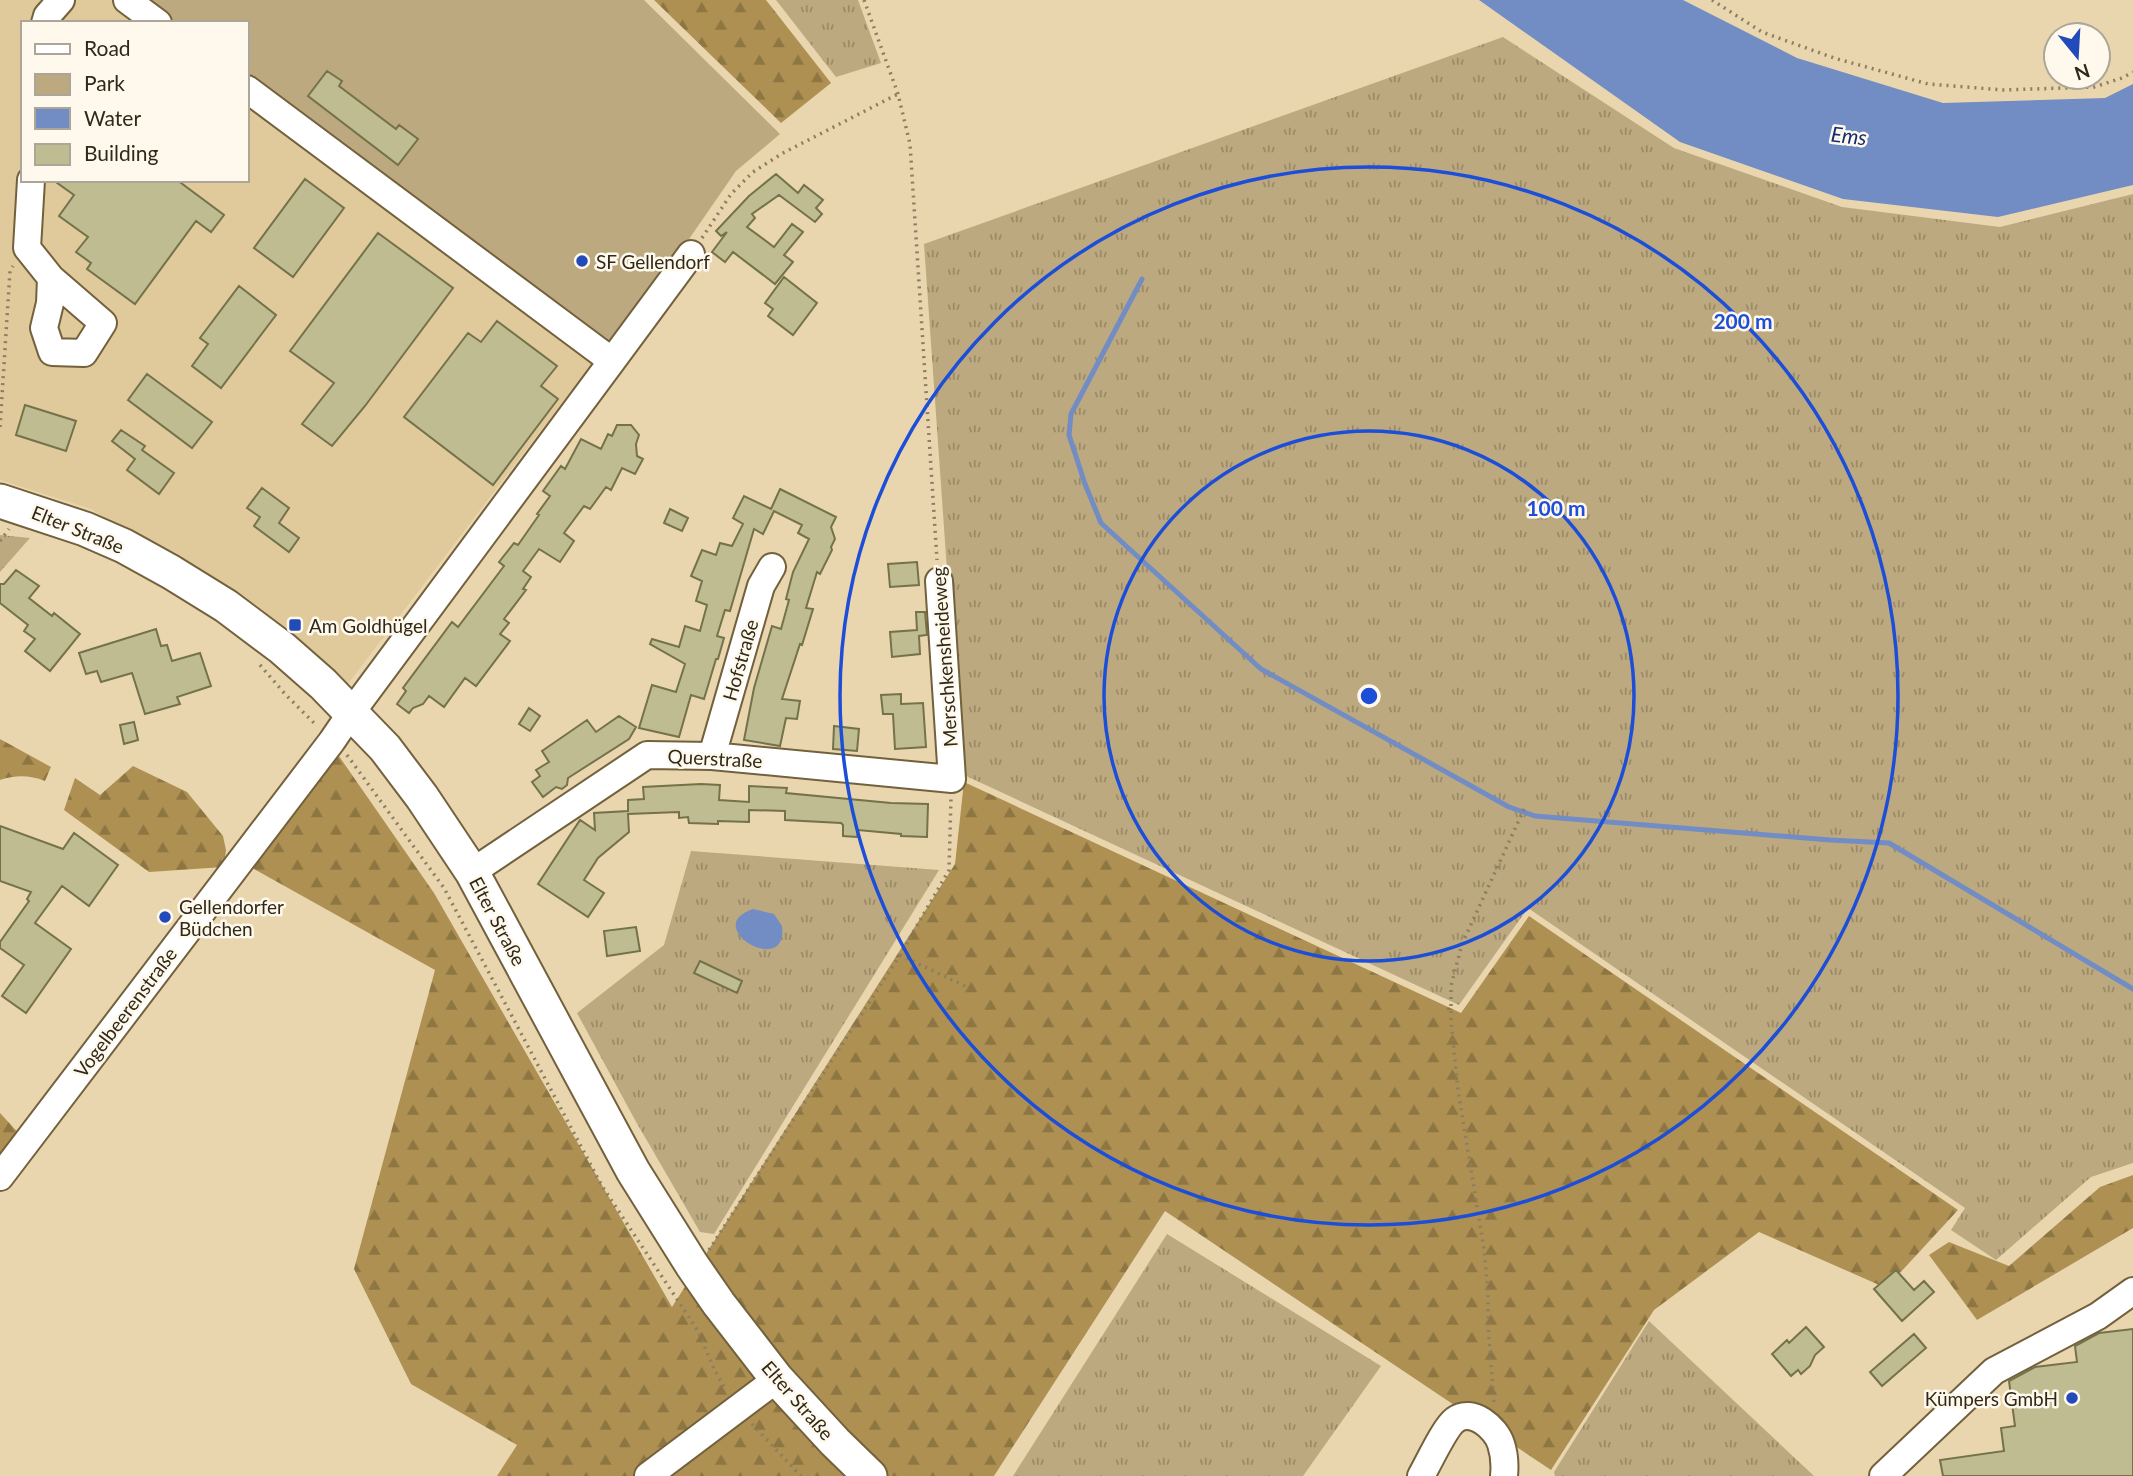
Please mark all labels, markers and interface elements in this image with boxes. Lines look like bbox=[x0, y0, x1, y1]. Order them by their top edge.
legend bbox=[21, 21, 248, 182]
north arrow bbox=[2042, 21, 2112, 91]
text: Road bbox=[84, 35, 131, 60]
text: N bbox=[2072, 59, 2093, 86]
text: Park bbox=[84, 70, 125, 95]
text: Water bbox=[84, 105, 141, 130]
water label: Ems bbox=[1830, 121, 1868, 149]
text: Building bbox=[84, 140, 159, 165]
place label: SF Gellendorf bbox=[596, 250, 710, 273]
marker: SF Gellendorf bbox=[574, 253, 590, 269]
text: 200 m bbox=[1713, 308, 1773, 333]
text: 100 m bbox=[1526, 495, 1586, 520]
street label: Elter Straße bbox=[28, 500, 128, 558]
street label: Merschkensheideweg bbox=[926, 566, 962, 748]
place label: Am Goldhügel bbox=[309, 614, 427, 637]
marker: Am Goldhügel bbox=[287, 617, 303, 633]
street label: Hofstraße bbox=[717, 617, 763, 703]
centre of rings bbox=[1357, 684, 1381, 708]
street label: Querstraße bbox=[667, 744, 763, 772]
street label: Elter Straße bbox=[465, 873, 531, 969]
place label: Gellendorfer Büdchen bbox=[179, 895, 284, 940]
marker: Gellendorfer Büdchen bbox=[157, 909, 173, 925]
street label: Vogelbeerenstraße bbox=[69, 943, 181, 1081]
street label: Elter Straße bbox=[757, 1356, 839, 1444]
place label: Kümpers GmbH bbox=[1925, 1387, 2058, 1410]
marker: Kümpers GmbH bbox=[2064, 1390, 2080, 1406]

